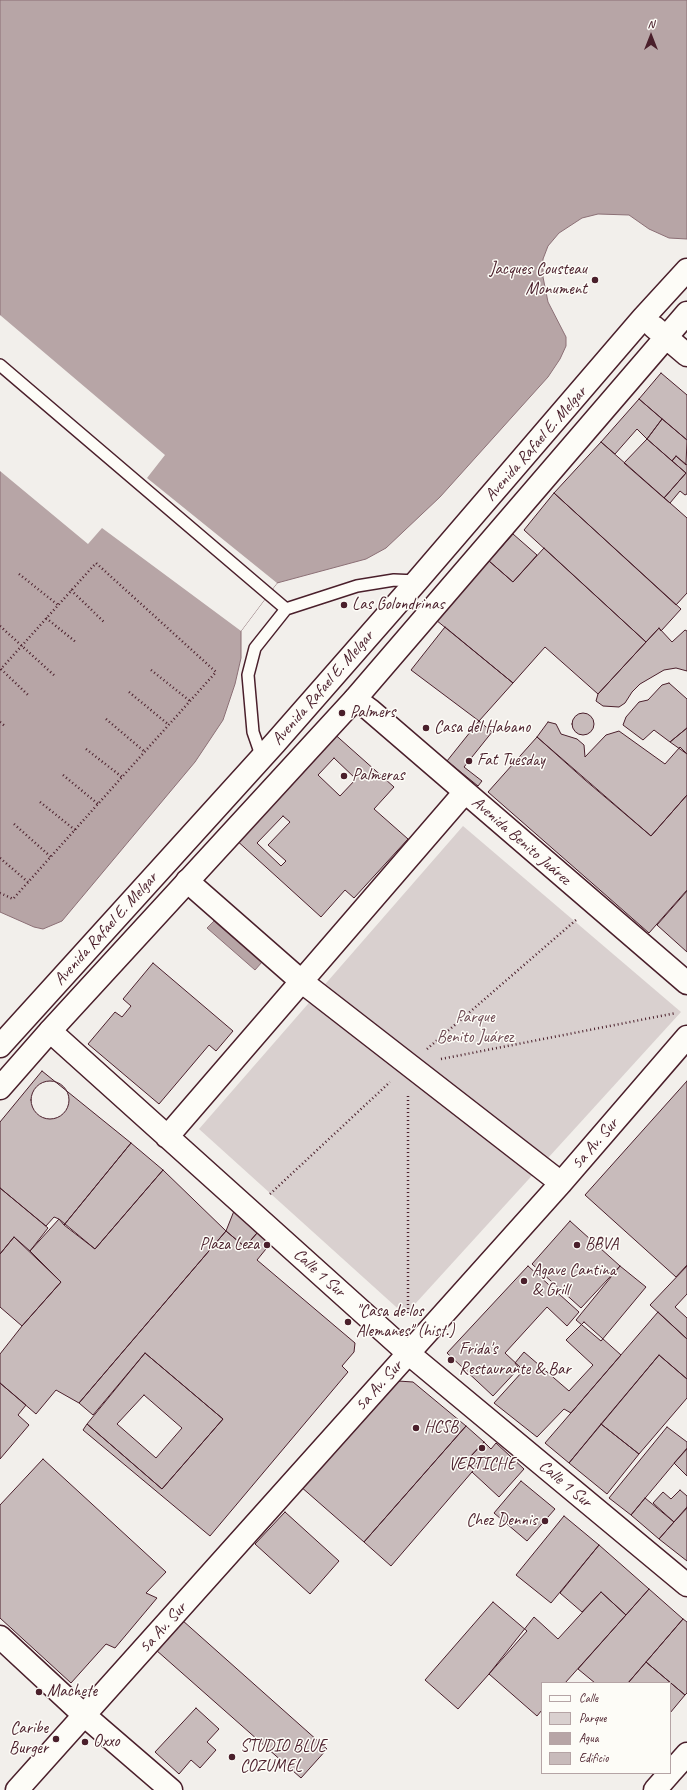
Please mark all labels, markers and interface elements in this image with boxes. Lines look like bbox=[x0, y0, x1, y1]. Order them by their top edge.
north arrow bbox=[631, 16, 671, 56]
text: N bbox=[648, 17, 654, 31]
place label: Jacques Cousteau Monument bbox=[489, 260, 587, 300]
marker: Jacques Cousteau Monument bbox=[590, 275, 600, 285]
street label: Avenida Rafael E. Melgar bbox=[481, 383, 591, 505]
place label: Las Golondrinas bbox=[352, 595, 444, 615]
marker: Las Golondrinas bbox=[339, 600, 349, 610]
street label: Avenida Rafael E. Melgar bbox=[268, 627, 378, 749]
place label: Palmers bbox=[350, 703, 395, 723]
marker: Palmers bbox=[337, 708, 347, 718]
place label: Casa del Habano bbox=[434, 718, 530, 738]
marker: Casa del Habano bbox=[421, 723, 431, 733]
place label: Fat Tuesday bbox=[477, 751, 545, 771]
marker: Fat Tuesday bbox=[464, 756, 474, 766]
place label: Palmeras bbox=[352, 766, 404, 786]
marker: Palmeras bbox=[339, 771, 349, 781]
street label: Avenida Benito Juárez bbox=[467, 792, 575, 890]
street label: Avenida Rafael E. Melgar bbox=[50, 868, 162, 990]
park label: Parque Benito Juárez bbox=[437, 1008, 513, 1048]
street label: 5a Av. Sur bbox=[567, 1114, 623, 1174]
place label: Plaza Leza bbox=[199, 1235, 259, 1255]
place label: BBVA bbox=[585, 1235, 618, 1255]
marker: Plaza Leza bbox=[262, 1240, 272, 1250]
marker: BBVA bbox=[572, 1240, 582, 1250]
street label: Calle 1 Sur bbox=[289, 1244, 349, 1302]
place label: Agave Cantina & Grill bbox=[532, 1261, 616, 1301]
marker: Agave Cantina & Grill bbox=[519, 1276, 529, 1286]
place label: "Casa de los Alemanes" (hist.) bbox=[356, 1302, 454, 1342]
marker: "Casa de los Alemanes" (hist.) bbox=[343, 1317, 353, 1327]
place label: Frida's Restaurante & Bar bbox=[459, 1340, 571, 1380]
marker: Frida's Restaurante & Bar bbox=[446, 1355, 456, 1365]
street label: 5a Av. Sur bbox=[351, 1356, 407, 1416]
place label: HCSB bbox=[424, 1418, 458, 1438]
marker: HCSB bbox=[411, 1423, 421, 1433]
marker: VERTICHE bbox=[477, 1443, 487, 1453]
place label: VERTICHE bbox=[449, 1455, 515, 1475]
street label: Calle 1 Sur bbox=[534, 1456, 596, 1512]
place label: Chez Dennis bbox=[466, 1511, 537, 1531]
marker: Chez Dennis bbox=[540, 1516, 550, 1526]
street label: 5a Av. Sur bbox=[135, 1598, 191, 1658]
place label: Machete bbox=[47, 1682, 97, 1702]
legend bbox=[541, 1682, 671, 1774]
marker: Machete bbox=[34, 1687, 44, 1697]
text: Calle bbox=[579, 1690, 598, 1706]
text: Parque bbox=[579, 1710, 607, 1726]
place label: Caribe Burger bbox=[9, 1719, 48, 1759]
text: Agua bbox=[579, 1730, 599, 1746]
place label: Oxxo bbox=[93, 1732, 120, 1752]
marker: Caribe Burger bbox=[51, 1734, 61, 1744]
marker: Oxxo bbox=[80, 1737, 90, 1747]
place label: STUDIO BLUE COZUMEL bbox=[240, 1737, 326, 1777]
text: Edificio bbox=[579, 1750, 609, 1766]
marker: STUDIO BLUE COZUMEL bbox=[227, 1752, 237, 1762]

